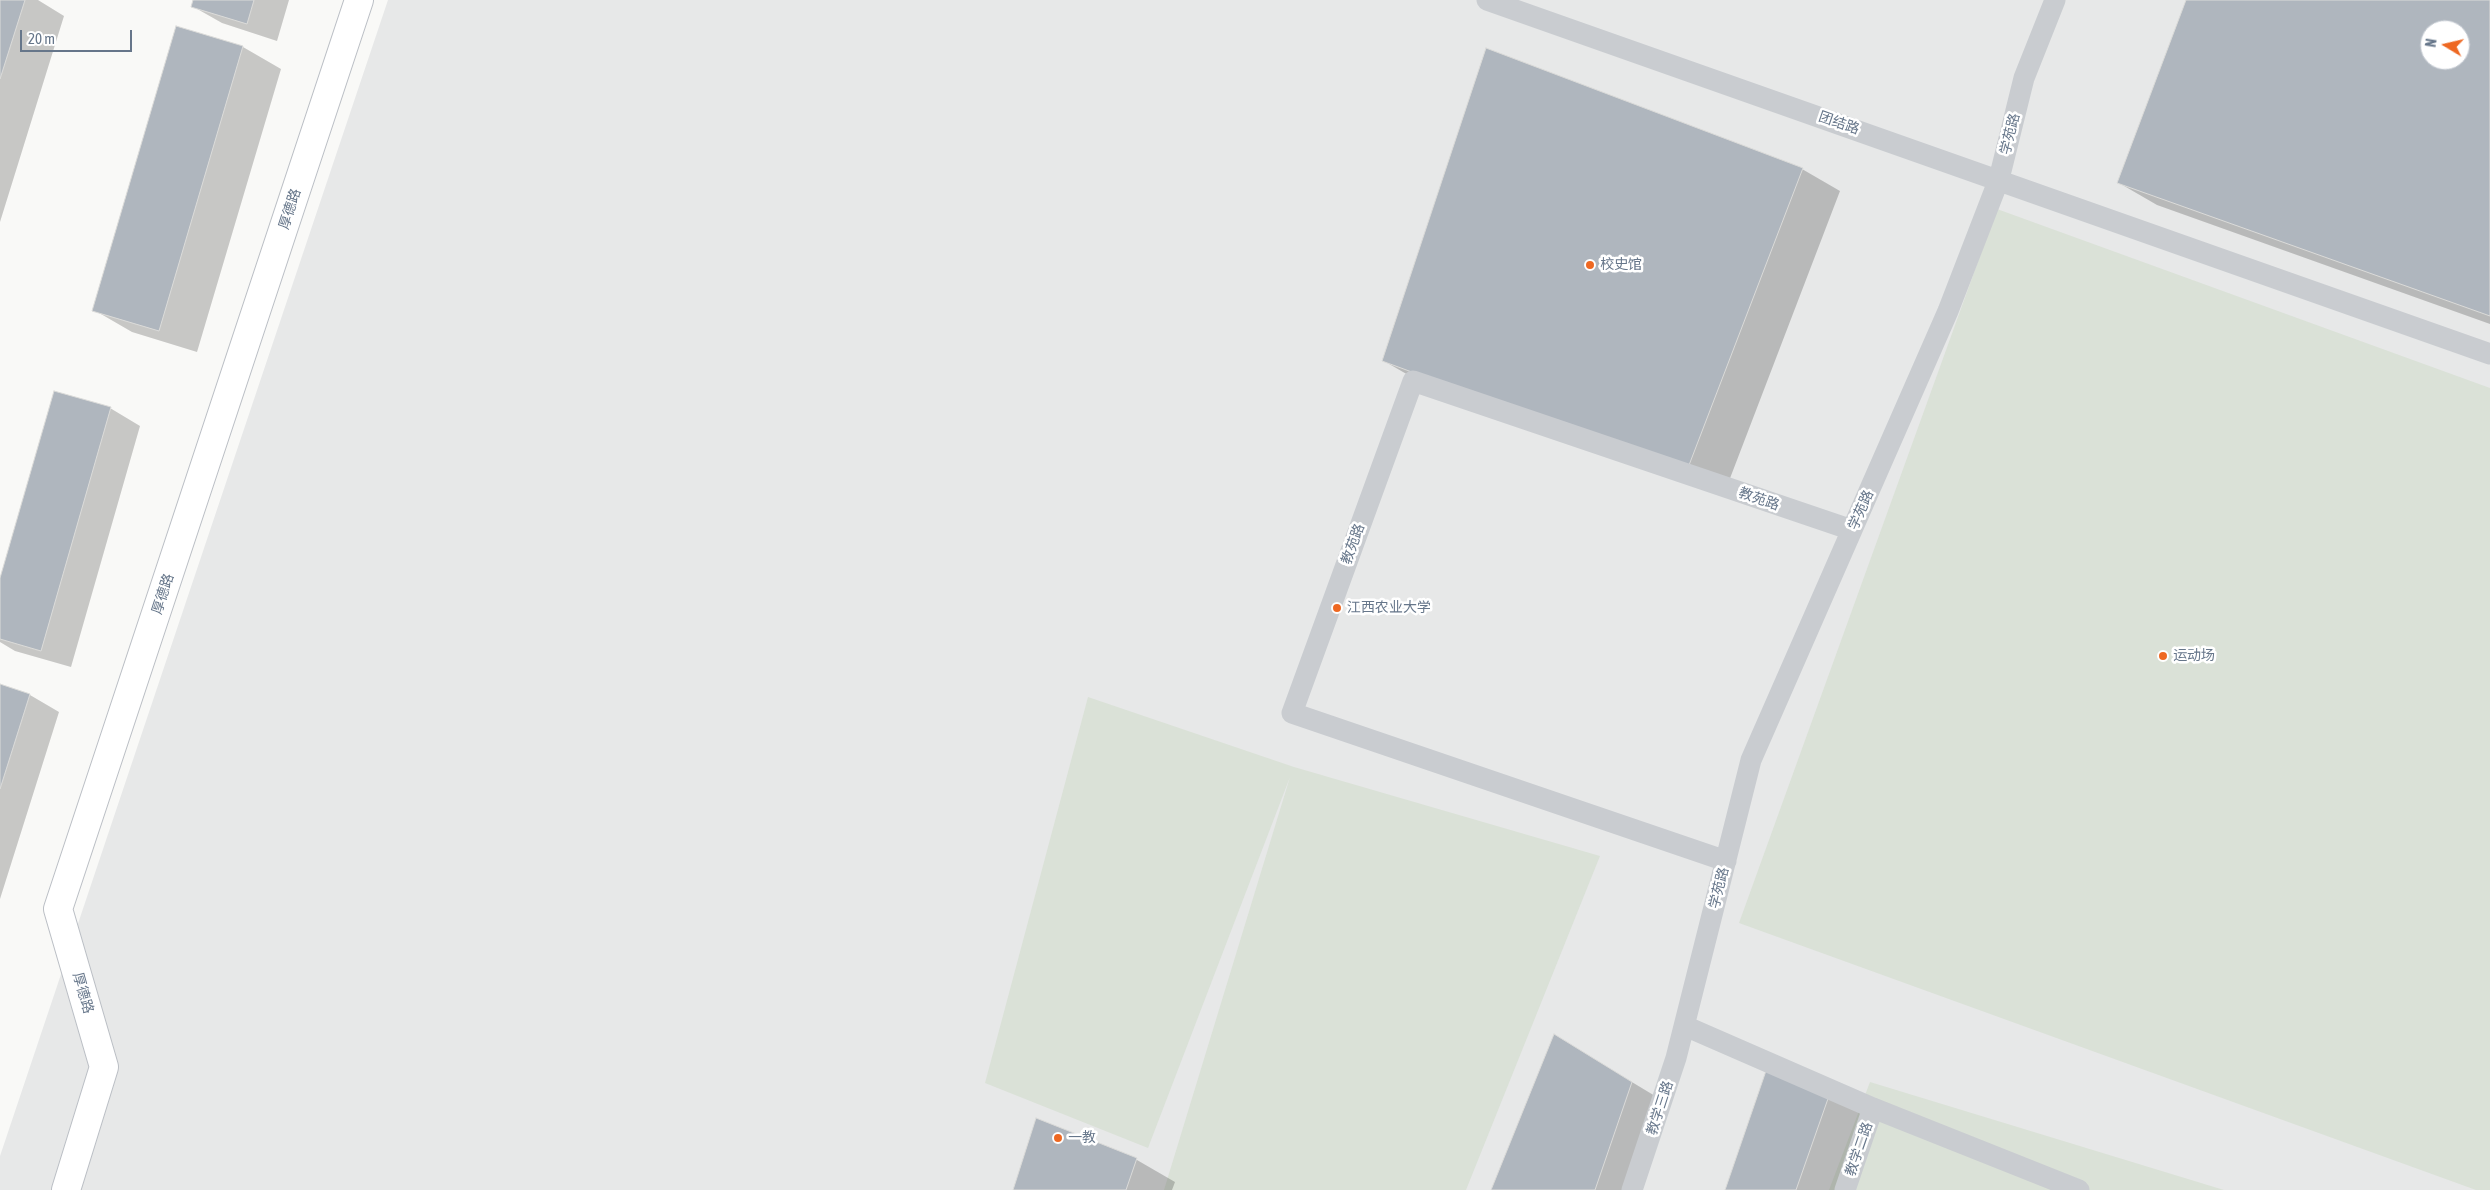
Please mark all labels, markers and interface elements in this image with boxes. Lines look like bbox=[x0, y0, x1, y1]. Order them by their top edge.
scale bar bbox=[22, 20, 135, 52]
north arrow bbox=[2420, 20, 2470, 70]
text: 20 m bbox=[28, 30, 55, 47]
text: N bbox=[2423, 37, 2440, 48]
street label: 团结路 bbox=[1816, 108, 1862, 138]
street label: 学苑路 bbox=[1997, 112, 2023, 156]
street label: 厚德路 bbox=[276, 186, 304, 232]
place label: 校史馆 bbox=[1600, 257, 1642, 273]
marker: 校史馆 bbox=[1584, 259, 1596, 271]
street label: 教苑路 bbox=[1736, 484, 1782, 514]
street label: 学苑路 bbox=[1845, 487, 1877, 533]
street label: 教苑路 bbox=[1338, 521, 1368, 567]
street label: 厚德路 bbox=[149, 571, 177, 617]
place label: 江西农业大学 bbox=[1347, 600, 1431, 616]
marker: 江西农业大学 bbox=[1331, 602, 1343, 614]
place label: 运动场 bbox=[2173, 648, 2215, 664]
marker: 运动场 bbox=[2157, 650, 2169, 662]
street label: 学苑路 bbox=[1706, 866, 1732, 910]
street label: 厚德路 bbox=[69, 970, 97, 1016]
street label: 教学三路 bbox=[1643, 1079, 1677, 1137]
street label: 教学二路 bbox=[1842, 1120, 1876, 1178]
place label: 一教 bbox=[1068, 1130, 1096, 1146]
marker: 一教 bbox=[1052, 1132, 1064, 1144]

